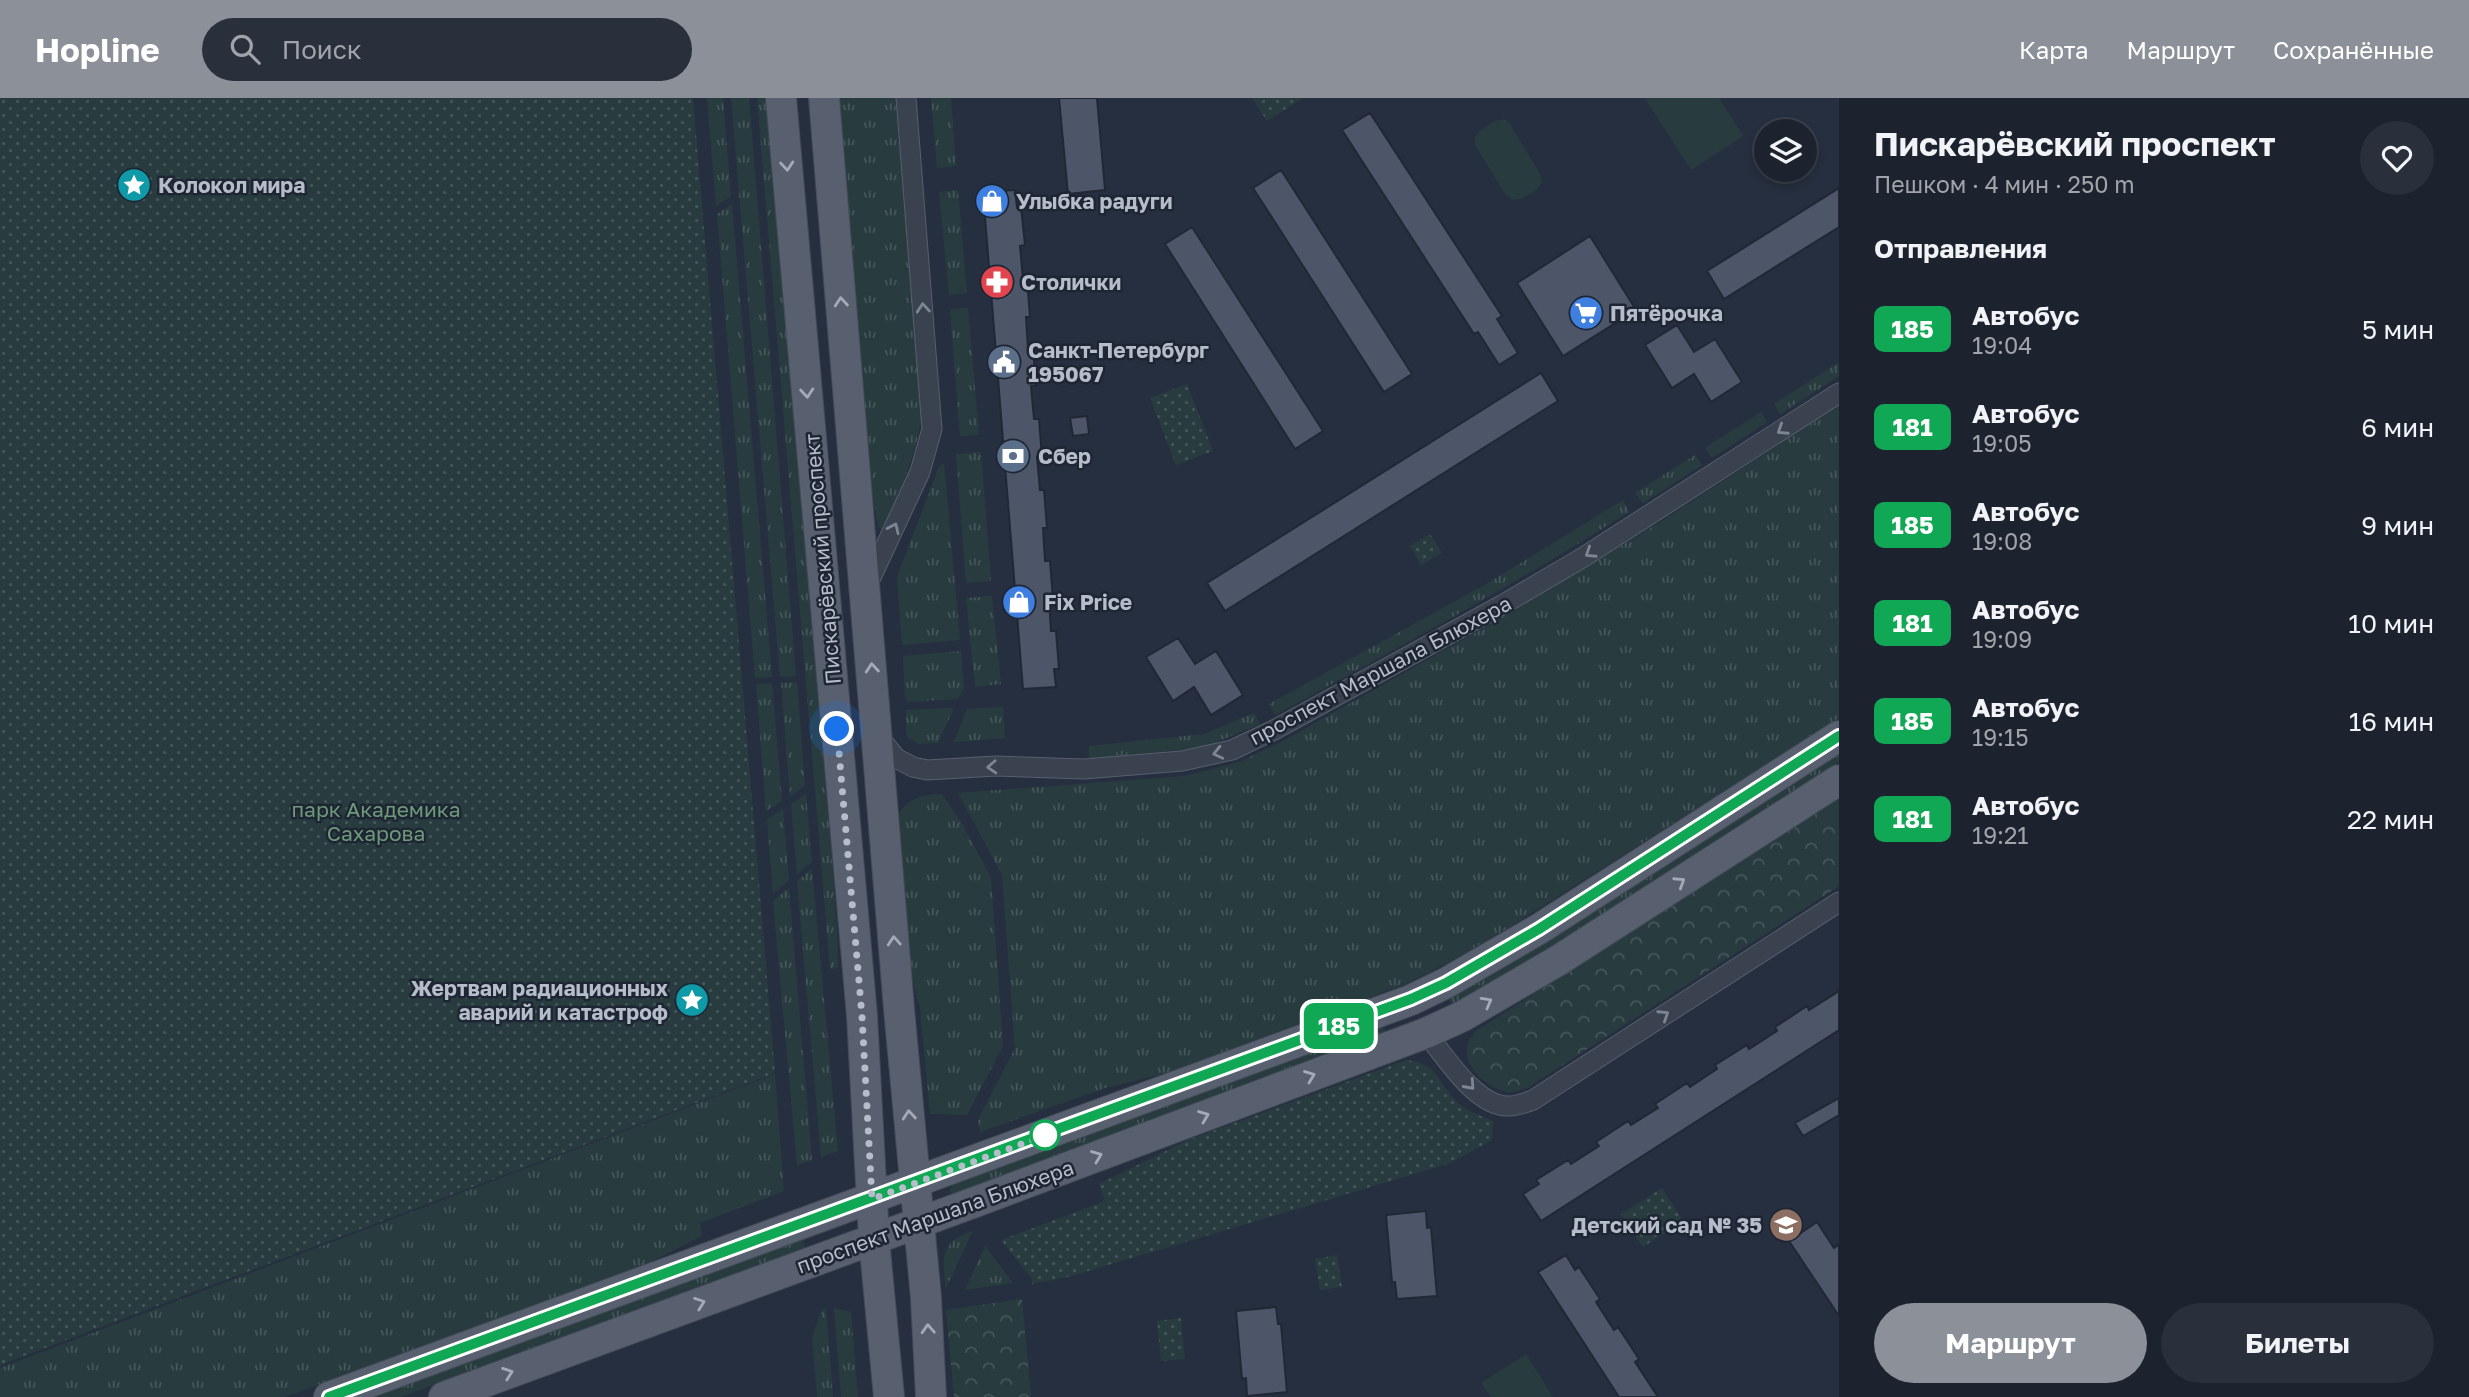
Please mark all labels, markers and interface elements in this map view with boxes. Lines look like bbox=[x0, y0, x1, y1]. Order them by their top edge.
search box bbox=[202, 18, 692, 81]
text: Hopline bbox=[35, 30, 160, 69]
icon: search bbox=[226, 30, 264, 68]
text: Поиск bbox=[282, 34, 362, 65]
text: Карта bbox=[2019, 35, 2089, 64]
text: Маршрут bbox=[2127, 35, 2235, 64]
text: Сохранённые bbox=[2273, 35, 2434, 64]
map controls bbox=[1754, 119, 1817, 182]
button: layers bbox=[1754, 119, 1817, 182]
button: heart bbox=[2360, 121, 2434, 195]
text: Пискарёвский проспект bbox=[1874, 124, 2276, 163]
one-way arrow bbox=[779, 161, 794, 172]
place icon: Колокол мира bbox=[115, 166, 153, 204]
text: Пешком · 4 мин · 250 m bbox=[1874, 170, 2135, 198]
place label: Колокол мира bbox=[158, 172, 305, 198]
shop icon: Улыбка радуги bbox=[973, 182, 1011, 220]
place label: Улыбка радуги bbox=[1016, 188, 1173, 214]
text: Отправления bbox=[1874, 233, 2047, 264]
pharmacy icon: Столички bbox=[978, 263, 1016, 301]
place label: Столички bbox=[1021, 269, 1121, 295]
supermarket icon: Пятёрочка bbox=[1567, 294, 1605, 332]
one-way arrow bbox=[834, 297, 849, 308]
place label: Пятёрочка bbox=[1610, 300, 1723, 326]
text: Автобус bbox=[1972, 300, 2079, 331]
one-way arrow bbox=[916, 303, 931, 314]
text: 185 bbox=[1891, 314, 1934, 343]
text: 5 мин bbox=[2362, 314, 2434, 345]
text: 19:04 bbox=[1972, 331, 2032, 359]
place label: Санкт-Петербург 195067 bbox=[1028, 337, 1209, 387]
public building icon: Санкт-Петербург 195067 bbox=[985, 343, 1023, 381]
one-way arrow bbox=[799, 387, 814, 398]
text: Автобус bbox=[1972, 398, 2079, 429]
text: 181 bbox=[1892, 412, 1933, 441]
text: 6 мин bbox=[2361, 412, 2434, 443]
one-way arrow bbox=[1777, 422, 1790, 435]
text: 19:05 bbox=[1972, 429, 2032, 457]
street label: Пискарёвский проспект bbox=[798, 432, 846, 686]
bank icon: Сбер bbox=[994, 437, 1032, 475]
place label: Сбер bbox=[1038, 443, 1091, 469]
text: Автобус bbox=[1972, 496, 2079, 527]
text: 185 bbox=[1891, 510, 1934, 539]
text: 9 мин bbox=[2361, 510, 2434, 541]
one-way arrow bbox=[886, 523, 900, 535]
text: 19:08 bbox=[1972, 527, 2032, 555]
one-way arrow bbox=[1585, 544, 1598, 557]
shop icon: Fix Price bbox=[1000, 583, 1038, 621]
place label: Fix Price bbox=[1044, 589, 1132, 615]
street label: проспект Маршала Блюхера bbox=[1245, 590, 1515, 750]
text: Автобус bbox=[1972, 594, 2079, 625]
text: 181 bbox=[1892, 608, 1933, 637]
text: 10 мин bbox=[2348, 608, 2434, 639]
text: 19:09 bbox=[1972, 625, 2032, 653]
one-way arrow bbox=[865, 662, 880, 673]
text: Автобус bbox=[1972, 692, 2079, 723]
text: 185 bbox=[1891, 706, 1934, 735]
text: 16 мин bbox=[2349, 706, 2434, 737]
your location bbox=[819, 711, 854, 746]
text: 19:15 bbox=[1972, 723, 2028, 751]
one-way arrow bbox=[1212, 745, 1224, 759]
one-way arrow bbox=[986, 759, 997, 774]
text: Автобус bbox=[1972, 790, 2079, 821]
park label: парк Академика Сахарова bbox=[291, 796, 461, 846]
text: 181 bbox=[1892, 804, 1933, 833]
text: 22 мин bbox=[2347, 804, 2434, 835]
text: 19:21 bbox=[1972, 821, 2028, 849]
one-way arrow bbox=[1672, 878, 1685, 891]
one-way arrow bbox=[887, 935, 902, 946]
place label: Жертвам радиационных аварий и катастроф bbox=[411, 975, 668, 1025]
place icon: Жертвам радиационных аварий и катастроф bbox=[673, 981, 711, 1019]
one-way arrow bbox=[1479, 997, 1492, 1010]
line badge: 185 bbox=[1299, 1003, 1379, 1049]
text: 185 bbox=[1318, 1011, 1360, 1040]
one-way arrow bbox=[1656, 1011, 1669, 1024]
one-way arrow bbox=[1304, 1070, 1316, 1084]
one-way arrow bbox=[1462, 1077, 1474, 1090]
one-way arrow bbox=[902, 1109, 917, 1120]
one-way arrow bbox=[1198, 1110, 1210, 1124]
unlabelled marker bbox=[1030, 1120, 1060, 1150]
one-way arrow bbox=[1090, 1150, 1102, 1164]
street label: проспект Маршала Блюхера bbox=[793, 1154, 1077, 1278]
school or university icon: Детский сад № 35 bbox=[1767, 1206, 1805, 1244]
place label: Детский сад № 35 bbox=[1571, 1212, 1762, 1238]
one-way arrow bbox=[694, 1297, 706, 1311]
button: Маршрут bbox=[1874, 1303, 2147, 1383]
button: Билеты bbox=[2161, 1303, 2434, 1383]
one-way arrow bbox=[920, 1323, 935, 1334]
one-way arrow bbox=[501, 1368, 513, 1382]

